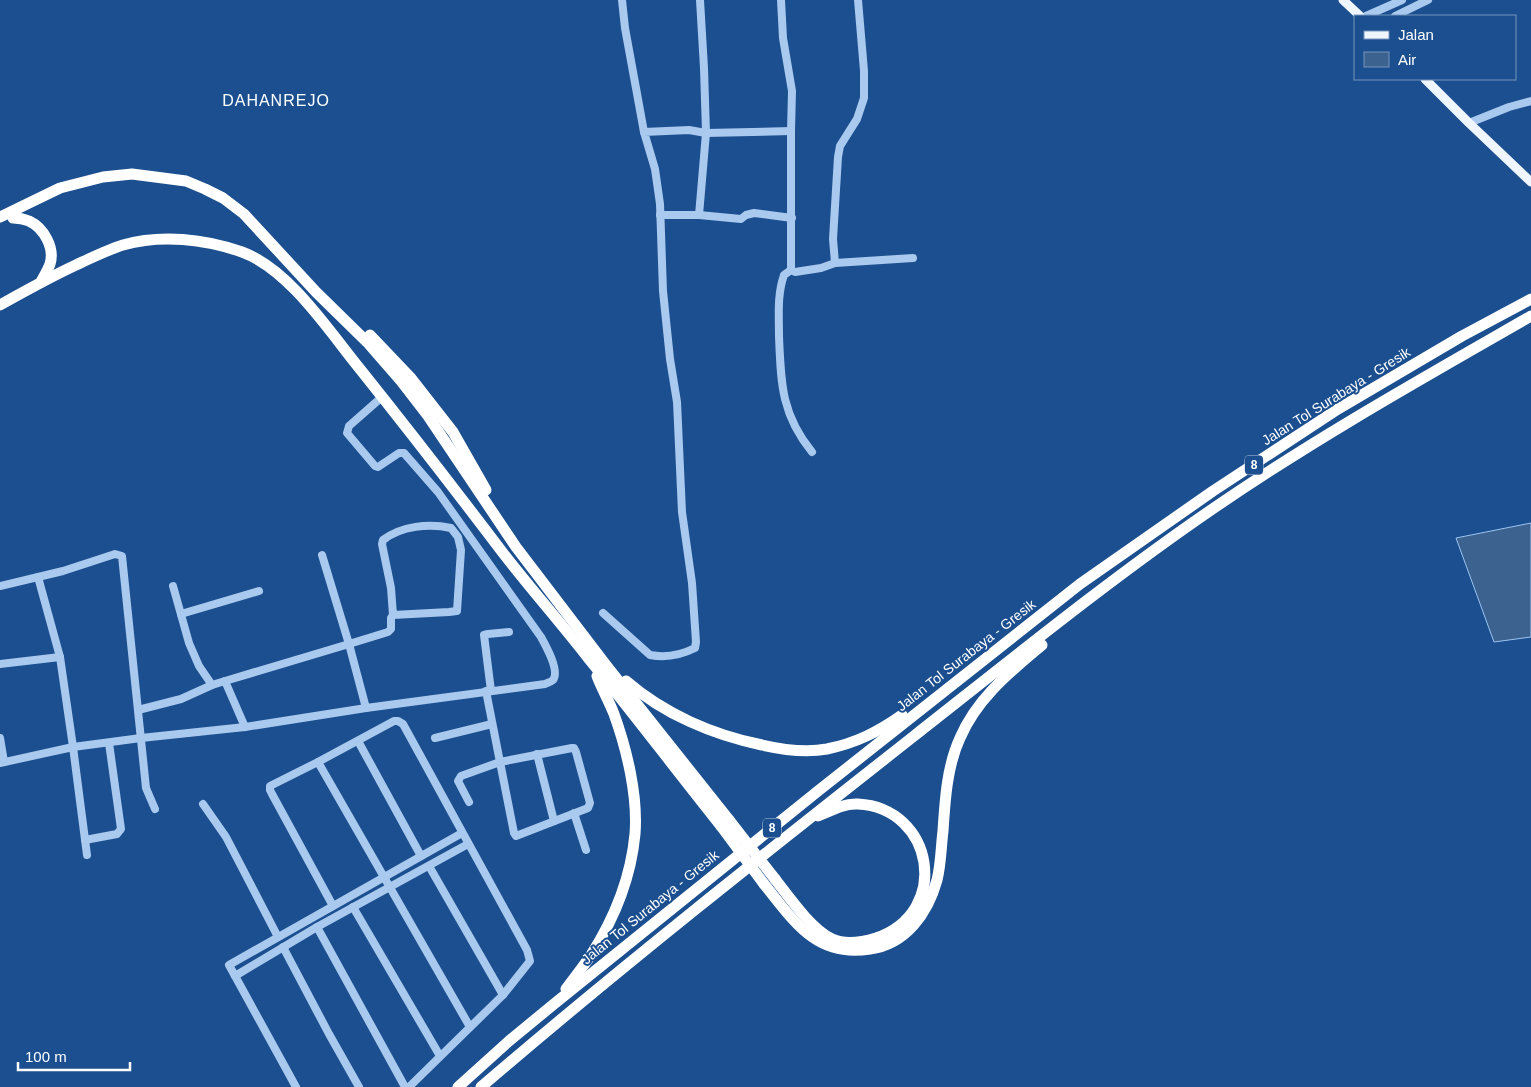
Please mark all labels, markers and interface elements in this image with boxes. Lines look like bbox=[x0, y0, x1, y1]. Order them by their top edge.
legend bbox=[1354, 15, 1516, 80]
text: Jalan bbox=[1398, 26, 1434, 43]
text: Air bbox=[1398, 51, 1416, 68]
district label: DAHANREJO bbox=[222, 92, 330, 109]
street label: Jalan Tol Surabaya - Gresik bbox=[1259, 343, 1414, 448]
road number: 8 bbox=[1245, 456, 1263, 474]
street label: Jalan Tol Surabaya - Gresik bbox=[893, 595, 1039, 714]
road number: 8 bbox=[763, 818, 781, 838]
street label: Jalan Tol Surabaya - Gresik bbox=[578, 846, 723, 967]
scale bar bbox=[18, 1040, 130, 1072]
text: 100 m bbox=[25, 1048, 67, 1065]

